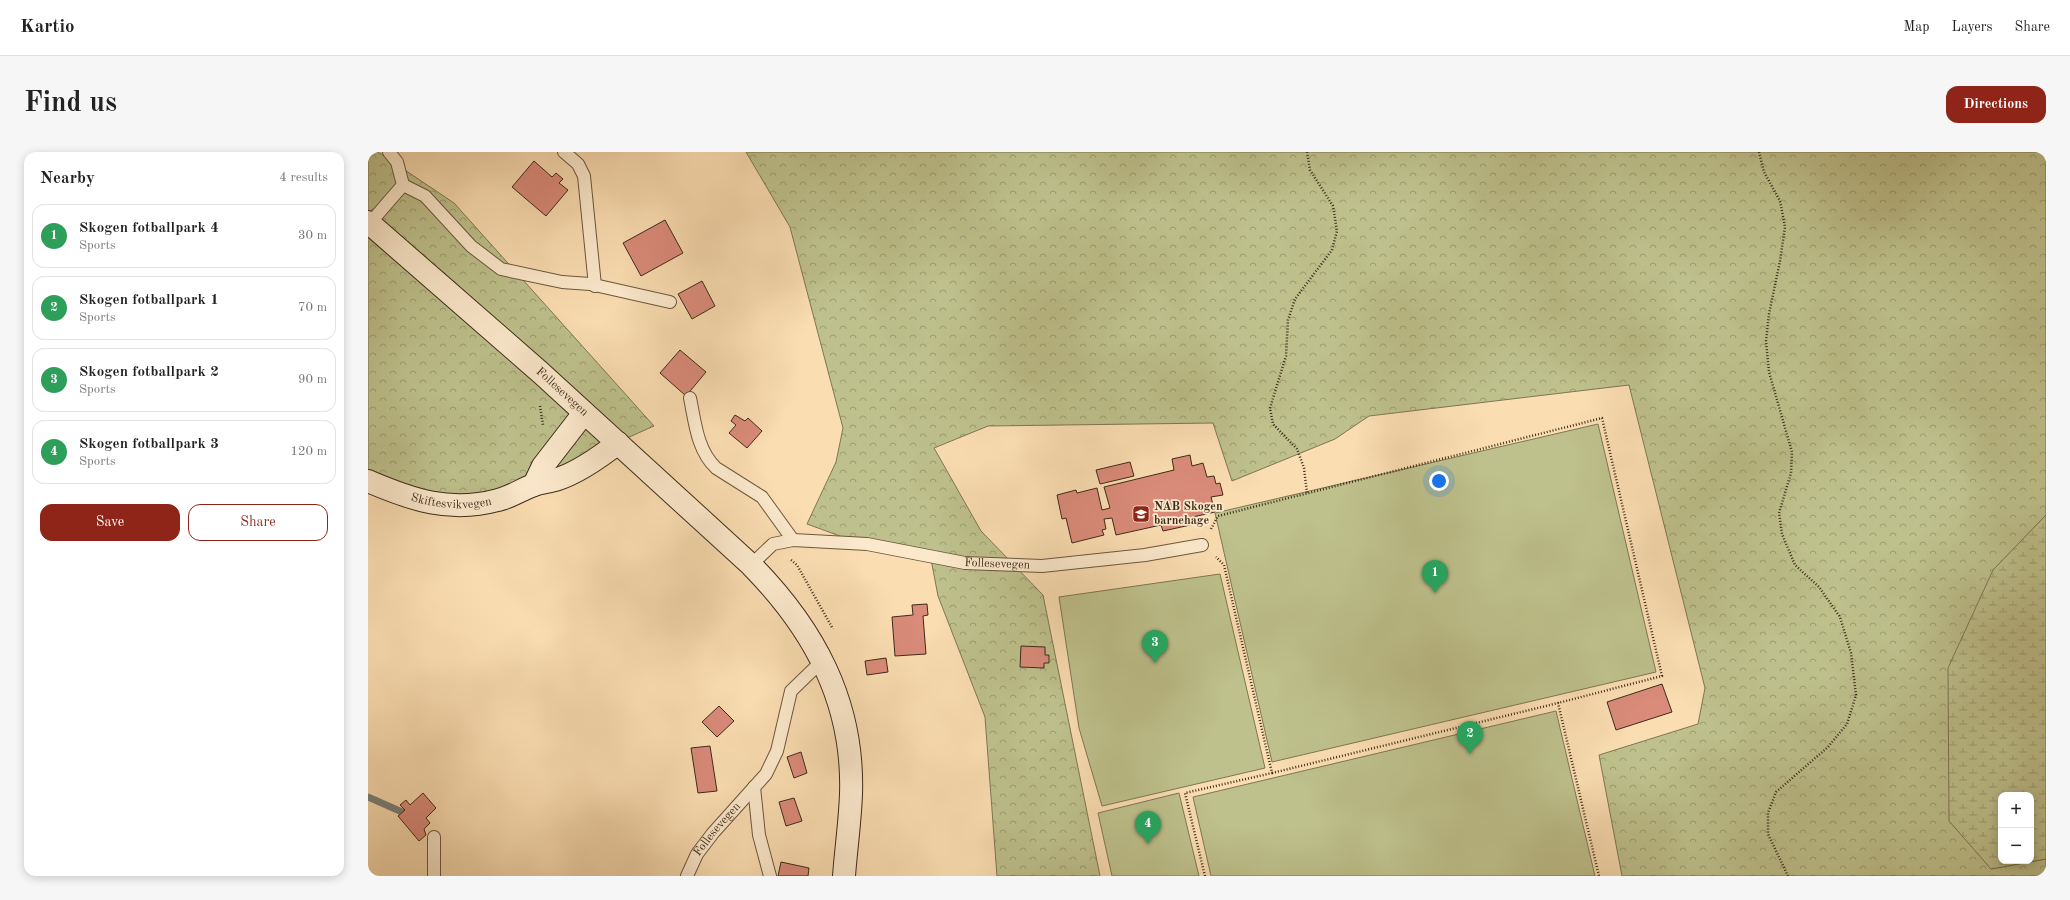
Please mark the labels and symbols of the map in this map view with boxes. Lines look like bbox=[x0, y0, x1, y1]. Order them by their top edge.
street label: Follesevegen bbox=[534, 365, 591, 419]
your location bbox=[1429, 471, 1449, 491]
street label: Skiftesvikvegen bbox=[410, 492, 493, 511]
place label: NAB Skogen barnehage bbox=[1154, 501, 1223, 527]
school or university icon: NAB Skogen barnehage bbox=[1131, 504, 1151, 524]
street label: Follesevegen bbox=[964, 557, 1031, 572]
pin: 1 bbox=[1422, 560, 1448, 593]
pin: 3 bbox=[1142, 630, 1168, 663]
pin: 2 bbox=[1457, 721, 1483, 754]
street label: Follesevegen bbox=[692, 800, 743, 858]
pin: 4 bbox=[1135, 811, 1161, 844]

